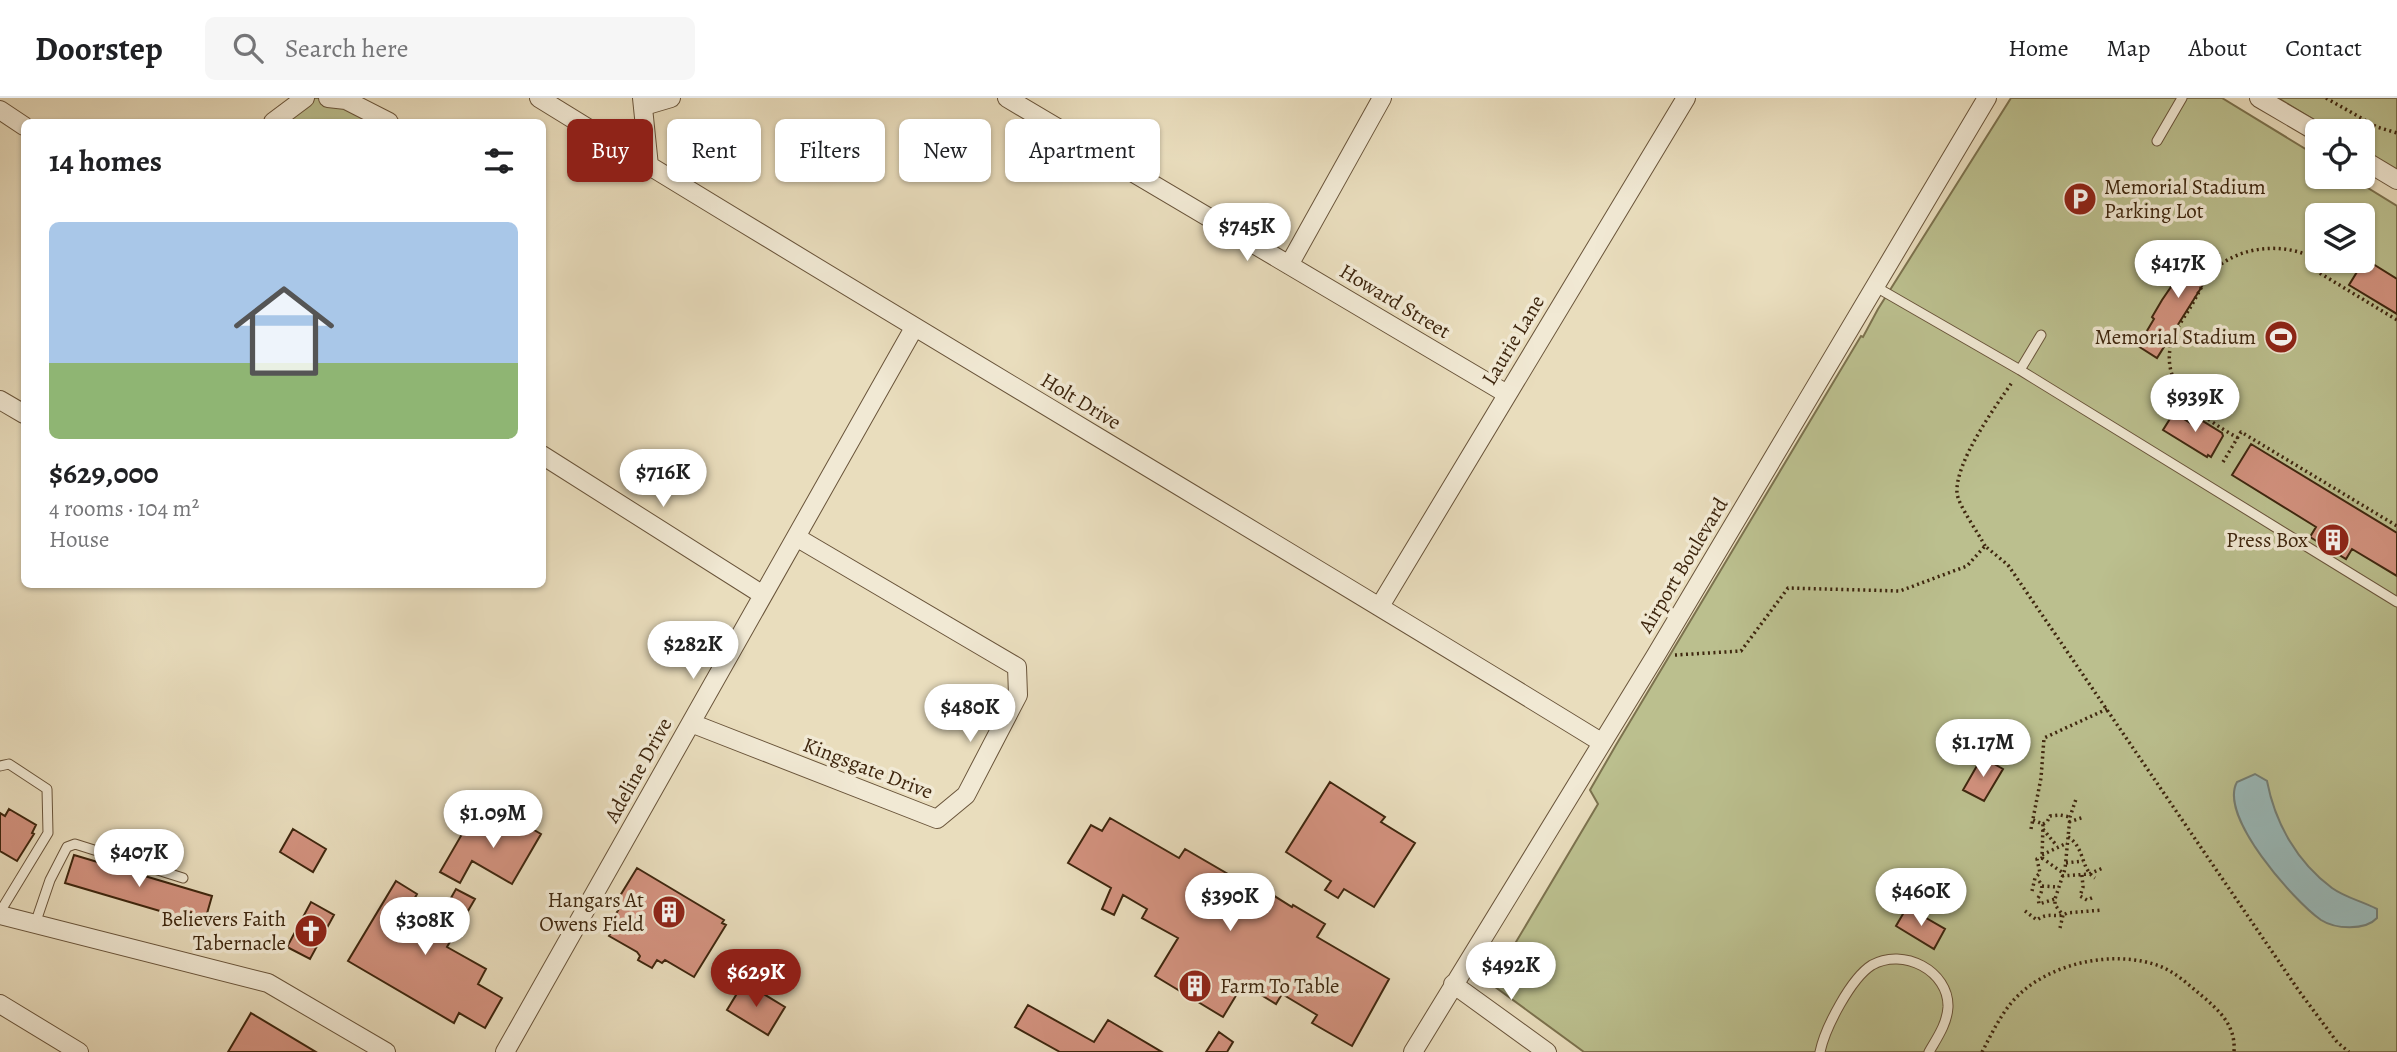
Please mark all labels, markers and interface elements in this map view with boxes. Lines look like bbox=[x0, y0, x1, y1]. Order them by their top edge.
search box bbox=[205, 17, 695, 80]
text: Doorstep bbox=[35, 26, 163, 71]
icon: search bbox=[229, 29, 267, 67]
text: Search here bbox=[285, 31, 408, 66]
text: Home bbox=[2008, 32, 2069, 64]
text: Map bbox=[2107, 32, 2151, 64]
text: About bbox=[2189, 32, 2247, 64]
text: Contact bbox=[2285, 32, 2362, 64]
chip: Buy bbox=[567, 119, 653, 182]
chip: Rent bbox=[667, 119, 761, 182]
chip: Filters bbox=[775, 119, 885, 182]
chip: New bbox=[899, 119, 991, 182]
chip: Apartment bbox=[1005, 119, 1160, 182]
map controls bbox=[2305, 119, 2375, 273]
button: locate bbox=[2305, 119, 2375, 189]
text: 14 homes bbox=[49, 141, 162, 181]
icon: filters bbox=[480, 142, 518, 180]
place label: Memorial Stadium Parking Lot bbox=[2104, 173, 2266, 225]
parking icon: Memorial Stadium Parking Lot bbox=[2061, 180, 2099, 218]
button: layers bbox=[2305, 203, 2375, 273]
pin: $745K bbox=[1198, 204, 1296, 263]
text: $745K bbox=[1219, 210, 1275, 241]
pin: $417K bbox=[2129, 240, 2227, 300]
text: $417K bbox=[2151, 247, 2205, 278]
street label: Howard Street bbox=[1334, 257, 1456, 345]
icon: home bbox=[221, 268, 347, 394]
street label: Laurie Lane bbox=[1475, 290, 1551, 390]
sports icon: Memorial Stadium bbox=[2262, 318, 2300, 356]
place label: Memorial Stadium bbox=[2094, 323, 2256, 351]
street label: Holt Drive bbox=[1036, 366, 1126, 436]
pin: $939K bbox=[2146, 374, 2244, 434]
text: $939K bbox=[2166, 381, 2224, 412]
pin: $716K bbox=[614, 450, 712, 509]
text: $629,000 bbox=[49, 453, 159, 493]
text: $716K bbox=[636, 456, 690, 487]
street label: Airport Boulevard bbox=[1631, 492, 1735, 639]
text: 4 rooms · 104 m² bbox=[49, 493, 199, 524]
building icon: Press Box bbox=[2314, 521, 2352, 559]
text: House bbox=[49, 524, 109, 555]
place label: Press Box bbox=[2226, 526, 2308, 554]
pin: $282K bbox=[644, 622, 742, 681]
text: $282K bbox=[663, 628, 723, 659]
pin: $480K bbox=[921, 684, 1019, 744]
text: $480K bbox=[940, 691, 1000, 722]
street label: Adeline Drive bbox=[597, 713, 678, 828]
pin: $1.17M bbox=[1926, 720, 2040, 779]
text: $1.17M bbox=[1952, 726, 2014, 757]
street label: Kingsgate Drive bbox=[799, 730, 937, 806]
pin: $1.09M bbox=[436, 790, 550, 850]
text: $1.09M bbox=[460, 797, 526, 828]
pin: $407K bbox=[90, 830, 188, 889]
text: $407K bbox=[110, 836, 168, 867]
pin: $460K bbox=[1872, 868, 1970, 928]
pin: $390K bbox=[1181, 874, 1279, 933]
text: $460K bbox=[1892, 875, 1950, 906]
text: $390K bbox=[1201, 880, 1259, 911]
place label: Hangars At Owens Field bbox=[539, 886, 645, 938]
building icon: Hangars At Owens Field bbox=[650, 893, 688, 931]
pin: $308K bbox=[376, 898, 474, 957]
text: $308K bbox=[396, 904, 454, 935]
place label: Believers Faith Tabernacle bbox=[161, 905, 286, 957]
church icon: Believers Faith Tabernacle bbox=[292, 912, 330, 950]
pin: $492K bbox=[1462, 942, 1560, 1002]
text: $492K bbox=[1482, 949, 1540, 980]
pin: $629K bbox=[707, 950, 805, 1009]
text: $629K bbox=[727, 956, 785, 987]
building icon: Farm To Table bbox=[1176, 967, 1214, 1005]
place label: Farm To Table bbox=[1220, 972, 1340, 1000]

